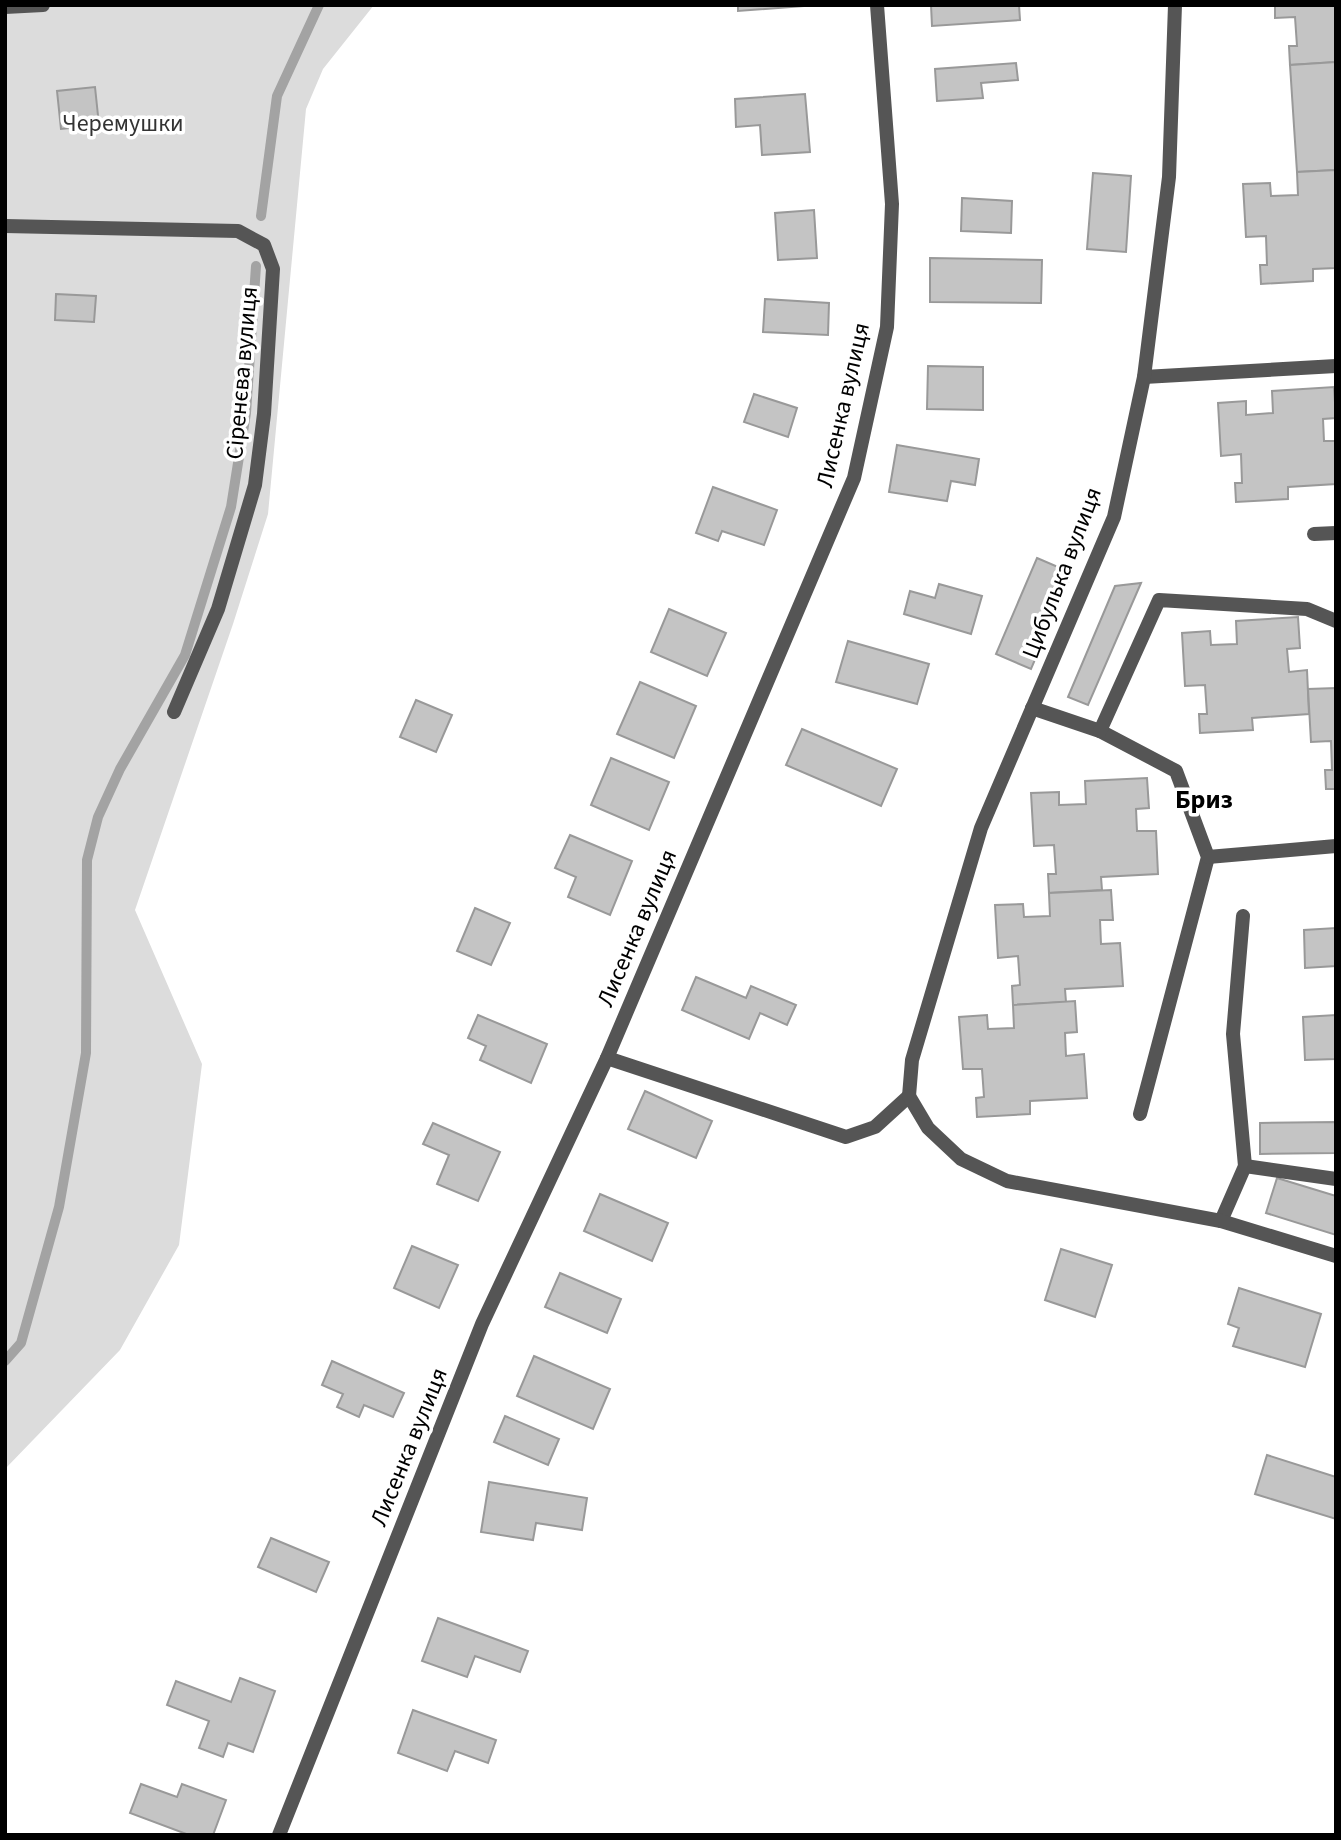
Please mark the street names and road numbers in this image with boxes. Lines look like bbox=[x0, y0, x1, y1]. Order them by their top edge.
street label: Сіренєва вулиця bbox=[217, 285, 267, 461]
street label: Лисенка вулиця bbox=[807, 319, 879, 491]
street label: Цибулька вулиця bbox=[1013, 482, 1111, 664]
street label: Лисенка вулиця bbox=[588, 844, 686, 1012]
street label: Лисенка вулиця bbox=[361, 1362, 457, 1532]

